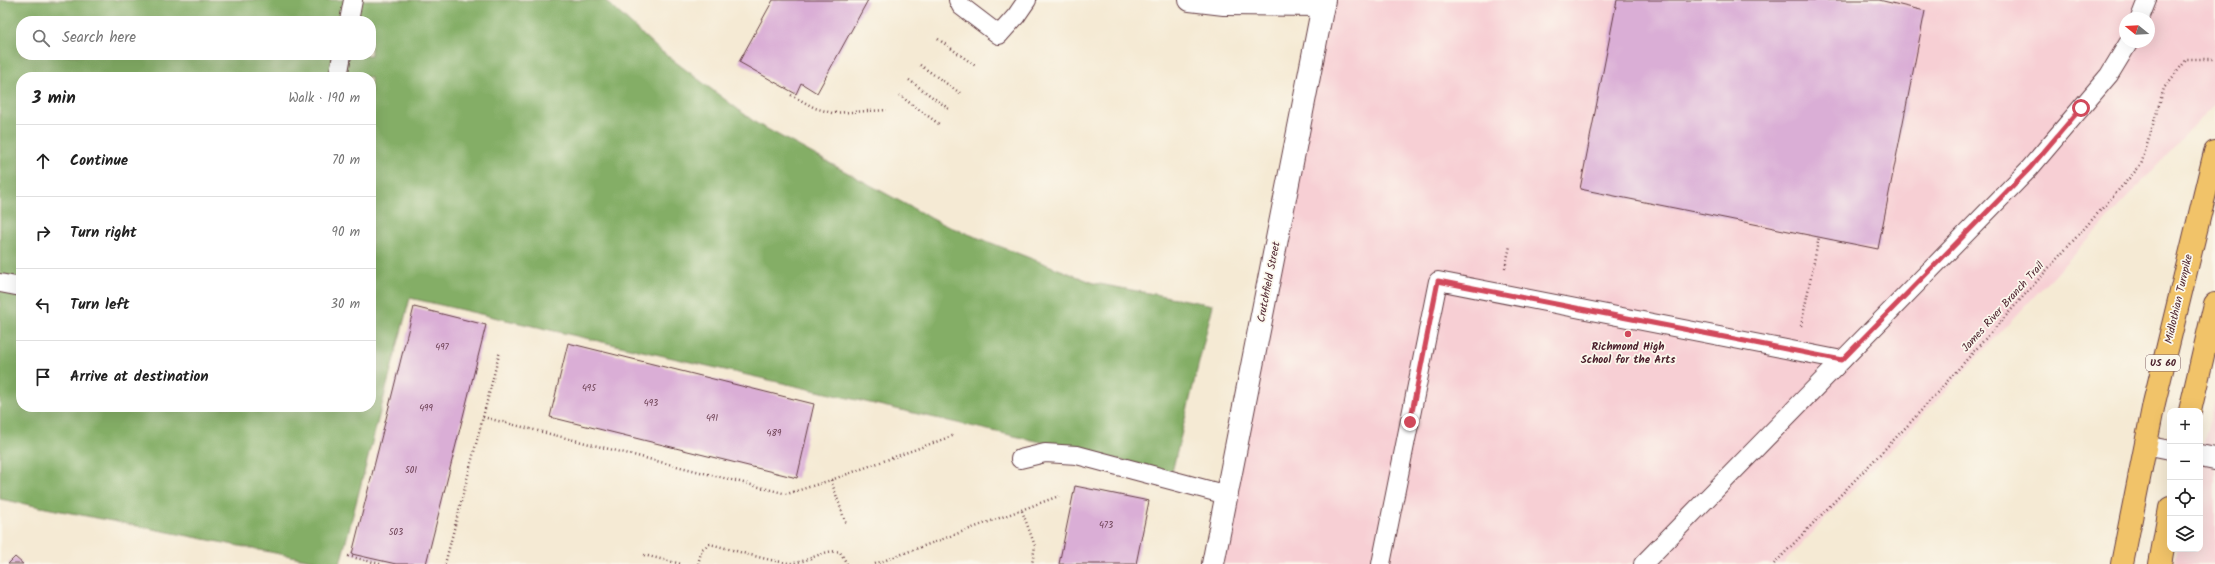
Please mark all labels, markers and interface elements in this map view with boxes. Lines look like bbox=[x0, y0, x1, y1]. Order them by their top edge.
north arrow bbox=[2119, 12, 2155, 48]
search box bbox=[16, 16, 376, 60]
text: Search here bbox=[62, 26, 136, 50]
icon: search bbox=[30, 27, 52, 49]
text: 3 min bbox=[32, 85, 76, 112]
text: Walk · 190 m bbox=[288, 88, 360, 109]
route start bbox=[2072, 99, 2090, 117]
text: Continue bbox=[70, 149, 128, 173]
icon: ahead bbox=[32, 150, 54, 172]
text: 70 m bbox=[332, 150, 360, 171]
text: Turn right bbox=[70, 221, 137, 245]
icon: right bbox=[32, 222, 54, 244]
text: 90 m bbox=[332, 222, 360, 243]
street label: Crutchfield Street bbox=[1252, 239, 1286, 324]
street label: Midlothian Turnpike bbox=[2160, 252, 2198, 346]
street label: James River Branch Trail bbox=[1957, 257, 2049, 356]
text: Turn left bbox=[70, 293, 130, 317]
icon: left bbox=[32, 294, 54, 316]
text: 30 m bbox=[331, 294, 360, 315]
marker: Richmond High School for the Arts bbox=[1623, 329, 1633, 339]
place label: Richmond High School for the Arts bbox=[1581, 338, 1676, 369]
house number: 497 bbox=[435, 340, 450, 355]
road number: US 60 bbox=[2146, 355, 2180, 371]
text: Arrive at destination bbox=[70, 365, 209, 389]
icon: arrive bbox=[32, 366, 54, 388]
house number: 495 bbox=[582, 381, 597, 396]
house number: 493 bbox=[644, 396, 658, 411]
house number: 499 bbox=[419, 401, 433, 416]
map controls bbox=[2167, 408, 2203, 552]
button: + bbox=[2167, 408, 2203, 444]
house number: 491 bbox=[706, 411, 718, 426]
route end bbox=[1401, 413, 1419, 431]
house number: 489 bbox=[767, 426, 782, 441]
button: − bbox=[2167, 444, 2203, 480]
house number: 501 bbox=[405, 463, 417, 478]
button: locate bbox=[2167, 480, 2203, 516]
button: layers bbox=[2167, 516, 2203, 552]
house number: 473 bbox=[1099, 518, 1113, 533]
house number: 503 bbox=[389, 525, 403, 540]

